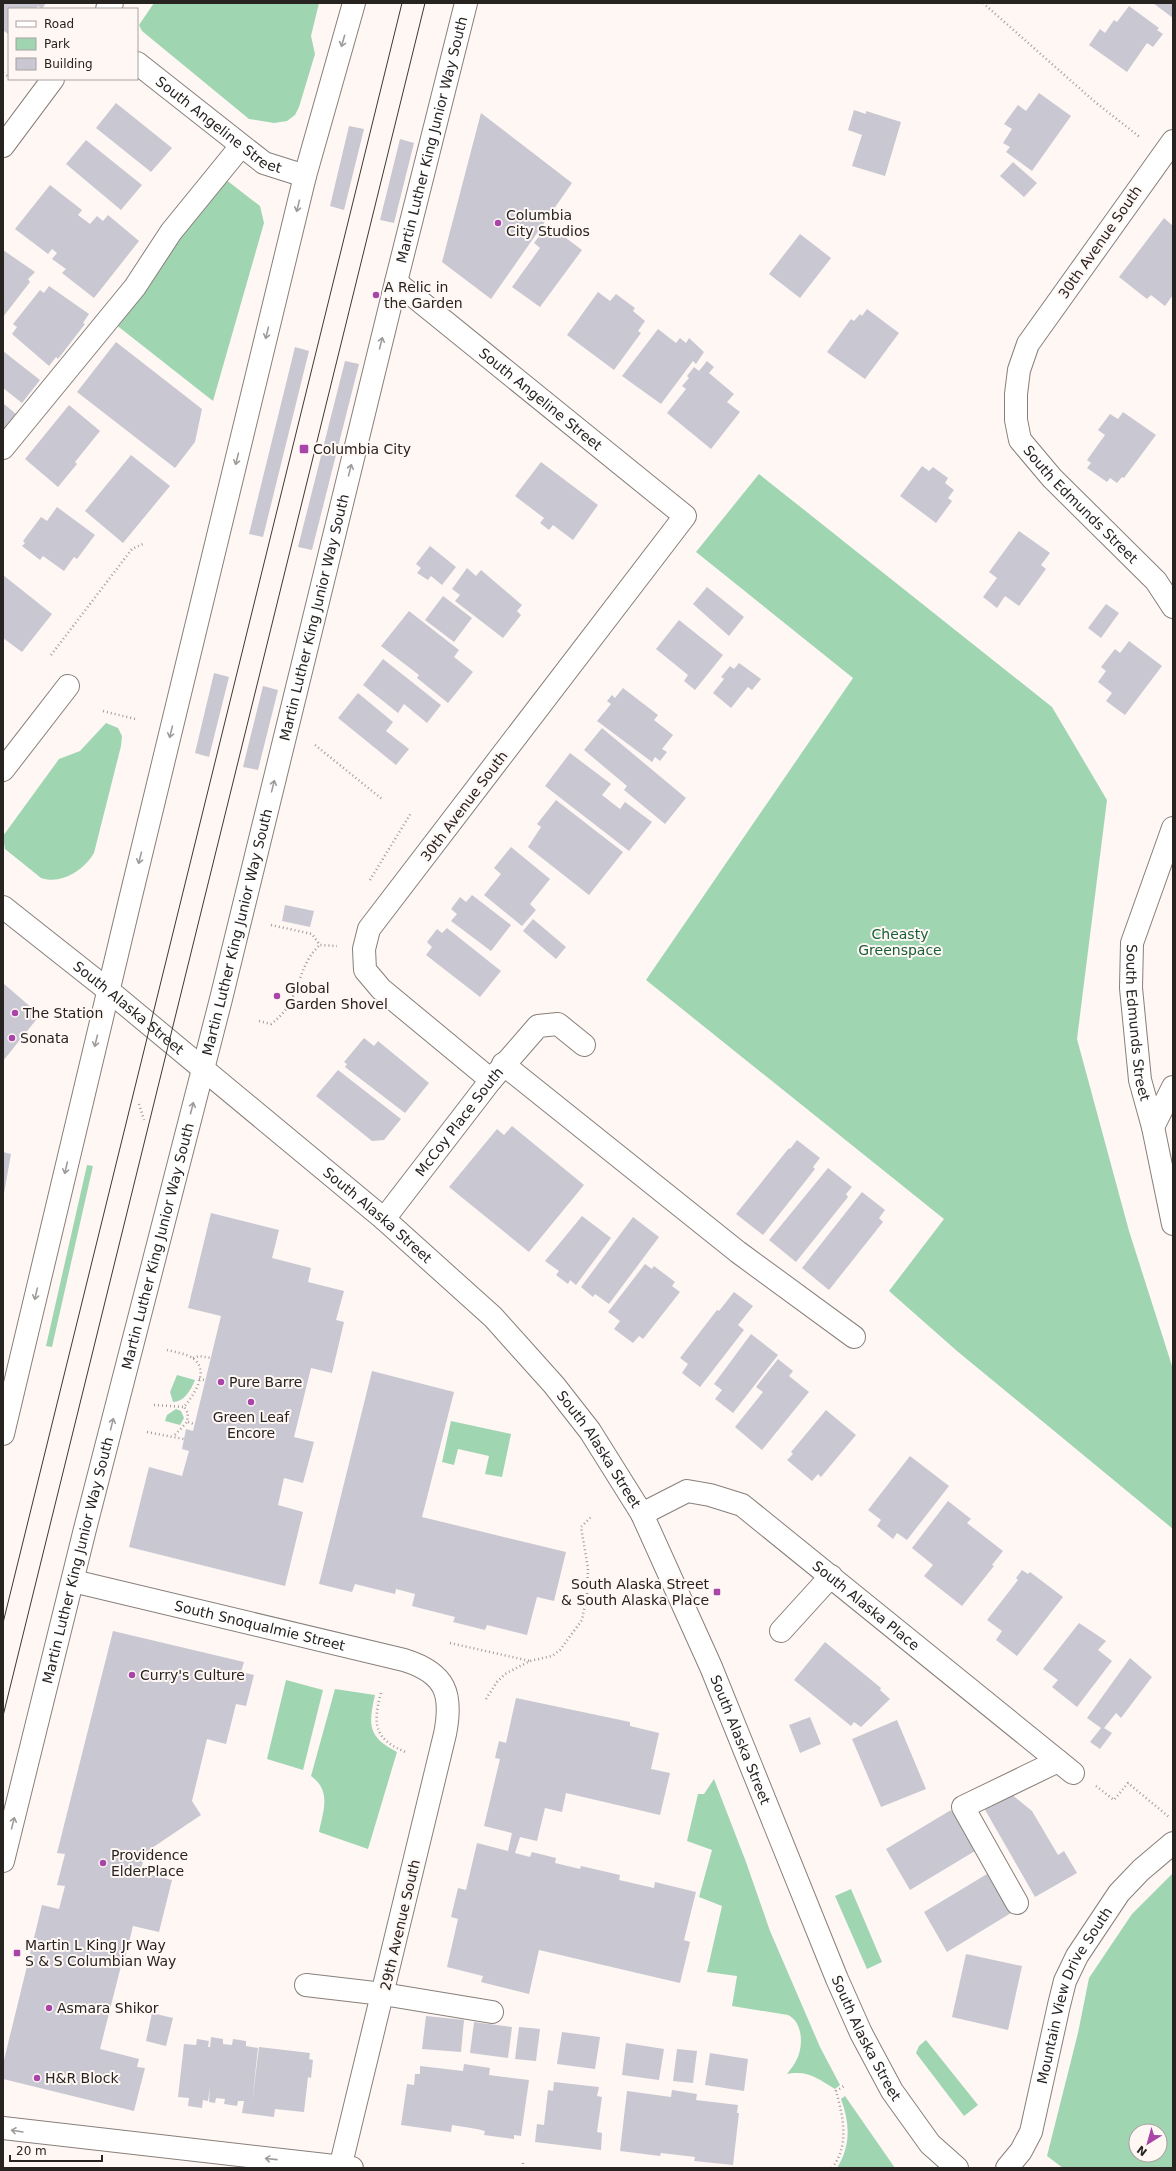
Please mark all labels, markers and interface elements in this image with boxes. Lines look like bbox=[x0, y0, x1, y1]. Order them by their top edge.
legend bbox=[8, 8, 138, 80]
street label: Martin Luther King Junior Way South bbox=[393, 15, 470, 265]
text: Road bbox=[44, 17, 74, 31]
one-way arrow bbox=[339, 34, 347, 47]
text: Park bbox=[44, 37, 70, 51]
text: Building bbox=[44, 57, 93, 71]
street label: South Angeline Street bbox=[153, 73, 284, 176]
street label: 30th Avenue South bbox=[1055, 183, 1145, 301]
one-way arrow bbox=[294, 200, 301, 213]
place label: Columbia City Studios bbox=[506, 207, 590, 239]
marker: Columbia City Studios bbox=[493, 218, 503, 228]
place label: A Relic in the Garden bbox=[384, 279, 463, 311]
marker: A Relic in the Garden bbox=[371, 290, 381, 300]
one-way arrow bbox=[263, 326, 271, 339]
one-way arrow bbox=[378, 337, 385, 350]
street label: South Angeline Street bbox=[476, 345, 606, 454]
place label: Columbia City bbox=[313, 441, 411, 457]
street label: South Edmunds Street bbox=[1020, 442, 1141, 567]
marker: Columbia City bbox=[298, 443, 310, 455]
one-way arrow bbox=[232, 452, 240, 465]
one-way arrow bbox=[347, 463, 354, 476]
street label: Martin Luther King Junior Way South bbox=[276, 492, 352, 742]
one-way arrow bbox=[166, 725, 174, 738]
street label: 30th Avenue South bbox=[417, 748, 511, 864]
one-way arrow bbox=[269, 780, 277, 793]
street label: Martin Luther King Junior Way South bbox=[199, 807, 275, 1057]
one-way arrow bbox=[135, 852, 143, 865]
park label: Cheasty Greenspace bbox=[858, 926, 942, 958]
street label: South Edmunds Street bbox=[1123, 944, 1154, 1103]
street label: South Alaska Street bbox=[70, 958, 188, 1058]
place label: Global Garden Shovel bbox=[285, 980, 388, 1012]
marker: Global Garden Shovel bbox=[272, 991, 282, 1001]
place label: The Station bbox=[22, 1005, 103, 1021]
marker: The Station bbox=[10, 1008, 20, 1018]
place label: Sonata bbox=[20, 1030, 69, 1046]
marker: Sonata bbox=[7, 1033, 17, 1043]
one-way arrow bbox=[92, 1035, 99, 1048]
street label: McCoy Place South bbox=[412, 1064, 506, 1179]
one-way arrow bbox=[189, 1102, 196, 1115]
street label: Martin Luther King Junior Way South bbox=[118, 1121, 197, 1371]
one-way arrow bbox=[61, 1161, 69, 1174]
street label: South Alaska Street bbox=[320, 1164, 435, 1266]
one-way arrow bbox=[32, 1288, 39, 1301]
place label: Pure Barre bbox=[229, 1374, 302, 1390]
marker: Pure Barre bbox=[216, 1377, 226, 1387]
street label: South Alaska Street bbox=[554, 1388, 644, 1511]
marker: Green Leaf Encore bbox=[246, 1397, 256, 1407]
place label: Green Leaf Encore bbox=[213, 1409, 290, 1441]
one-way arrow bbox=[108, 1418, 116, 1431]
street label: Martin Luther King Junior Way South bbox=[39, 1435, 116, 1685]
street label: South Alaska Place bbox=[809, 1557, 923, 1653]
place label: South Alaska Street & South Alaska Place bbox=[561, 1576, 709, 1608]
marker: South Alaska Street & South Alaska Place bbox=[712, 1587, 722, 1597]
street label: South Snoqualmie Street bbox=[173, 1597, 347, 1654]
place label: Curry's Culture bbox=[140, 1667, 245, 1683]
marker: Curry's Culture bbox=[127, 1670, 137, 1680]
street label: South Alaska Street bbox=[707, 1673, 774, 1807]
one-way arrow bbox=[9, 1817, 17, 1830]
place label: Providence ElderPlace bbox=[111, 1847, 188, 1879]
marker: Providence ElderPlace bbox=[98, 1858, 108, 1868]
street label: 29th Avenue South bbox=[377, 1858, 423, 1992]
street label: Mountain View Drive South bbox=[1034, 1904, 1115, 2085]
place label: Martin L King Jr Way S & S Columbian Way bbox=[25, 1937, 176, 1969]
marker: Martin L King Jr Way S & S Columbian Way bbox=[12, 1948, 22, 1958]
street label: South Alaska Street bbox=[828, 1973, 905, 2104]
place label: Asmara Shikor bbox=[57, 2000, 159, 2016]
marker: Asmara Shikor bbox=[44, 2003, 54, 2013]
place label: H&R Block bbox=[45, 2070, 119, 2086]
marker: H&R Block bbox=[32, 2073, 42, 2083]
north arrow bbox=[1128, 2123, 1168, 2163]
one-way arrow bbox=[11, 2126, 24, 2134]
scale bar bbox=[10, 2137, 102, 2163]
text: N bbox=[1135, 2143, 1150, 2159]
text: 20 m bbox=[16, 2144, 47, 2158]
one-way arrow bbox=[265, 2155, 278, 2163]

